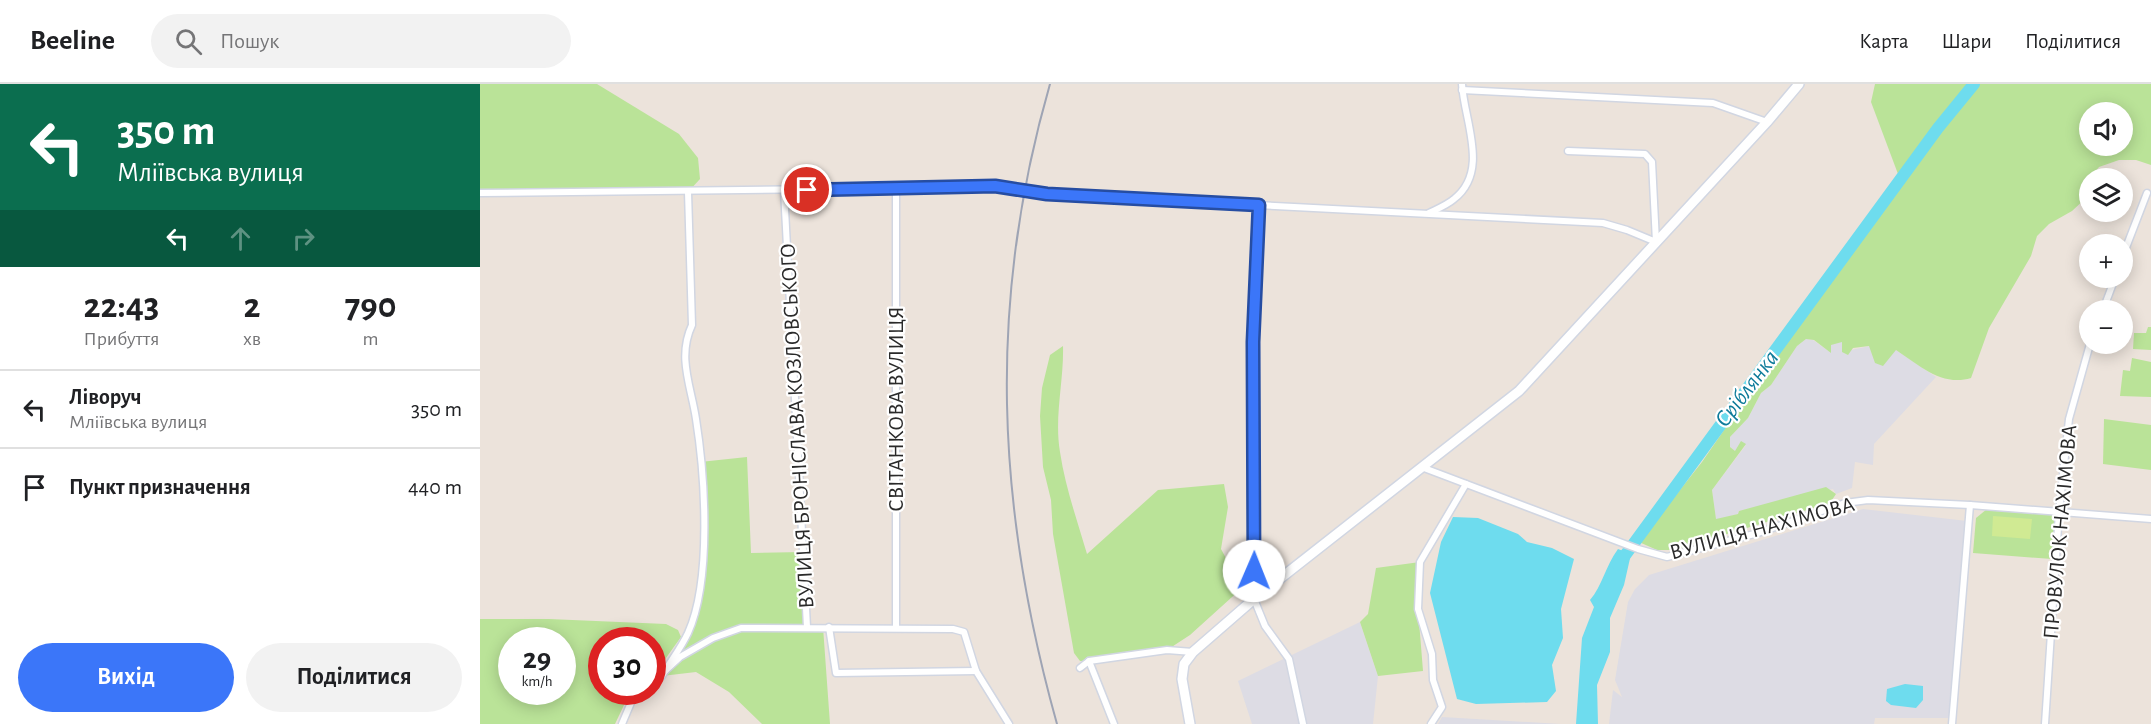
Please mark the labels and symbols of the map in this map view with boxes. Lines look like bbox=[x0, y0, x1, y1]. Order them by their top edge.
pin bbox=[781, 164, 832, 215]
street label: ВУЛИЦЯ БРОНІСЛАВА КОЗЛОВСЬКОГО bbox=[776, 243, 818, 609]
street label: СВІТАНКОВА ВУЛИЦЯ bbox=[885, 306, 907, 512]
water label: Сріблянка bbox=[1711, 346, 1783, 432]
street label: ПРОВУЛОК НАХІМОВА bbox=[2040, 424, 2080, 640]
street label: ВУЛИЦЯ НАХІМОВА bbox=[1667, 493, 1857, 563]
position arrow bbox=[1222, 539, 1286, 603]
speed limit sign: 30 bbox=[588, 627, 666, 705]

